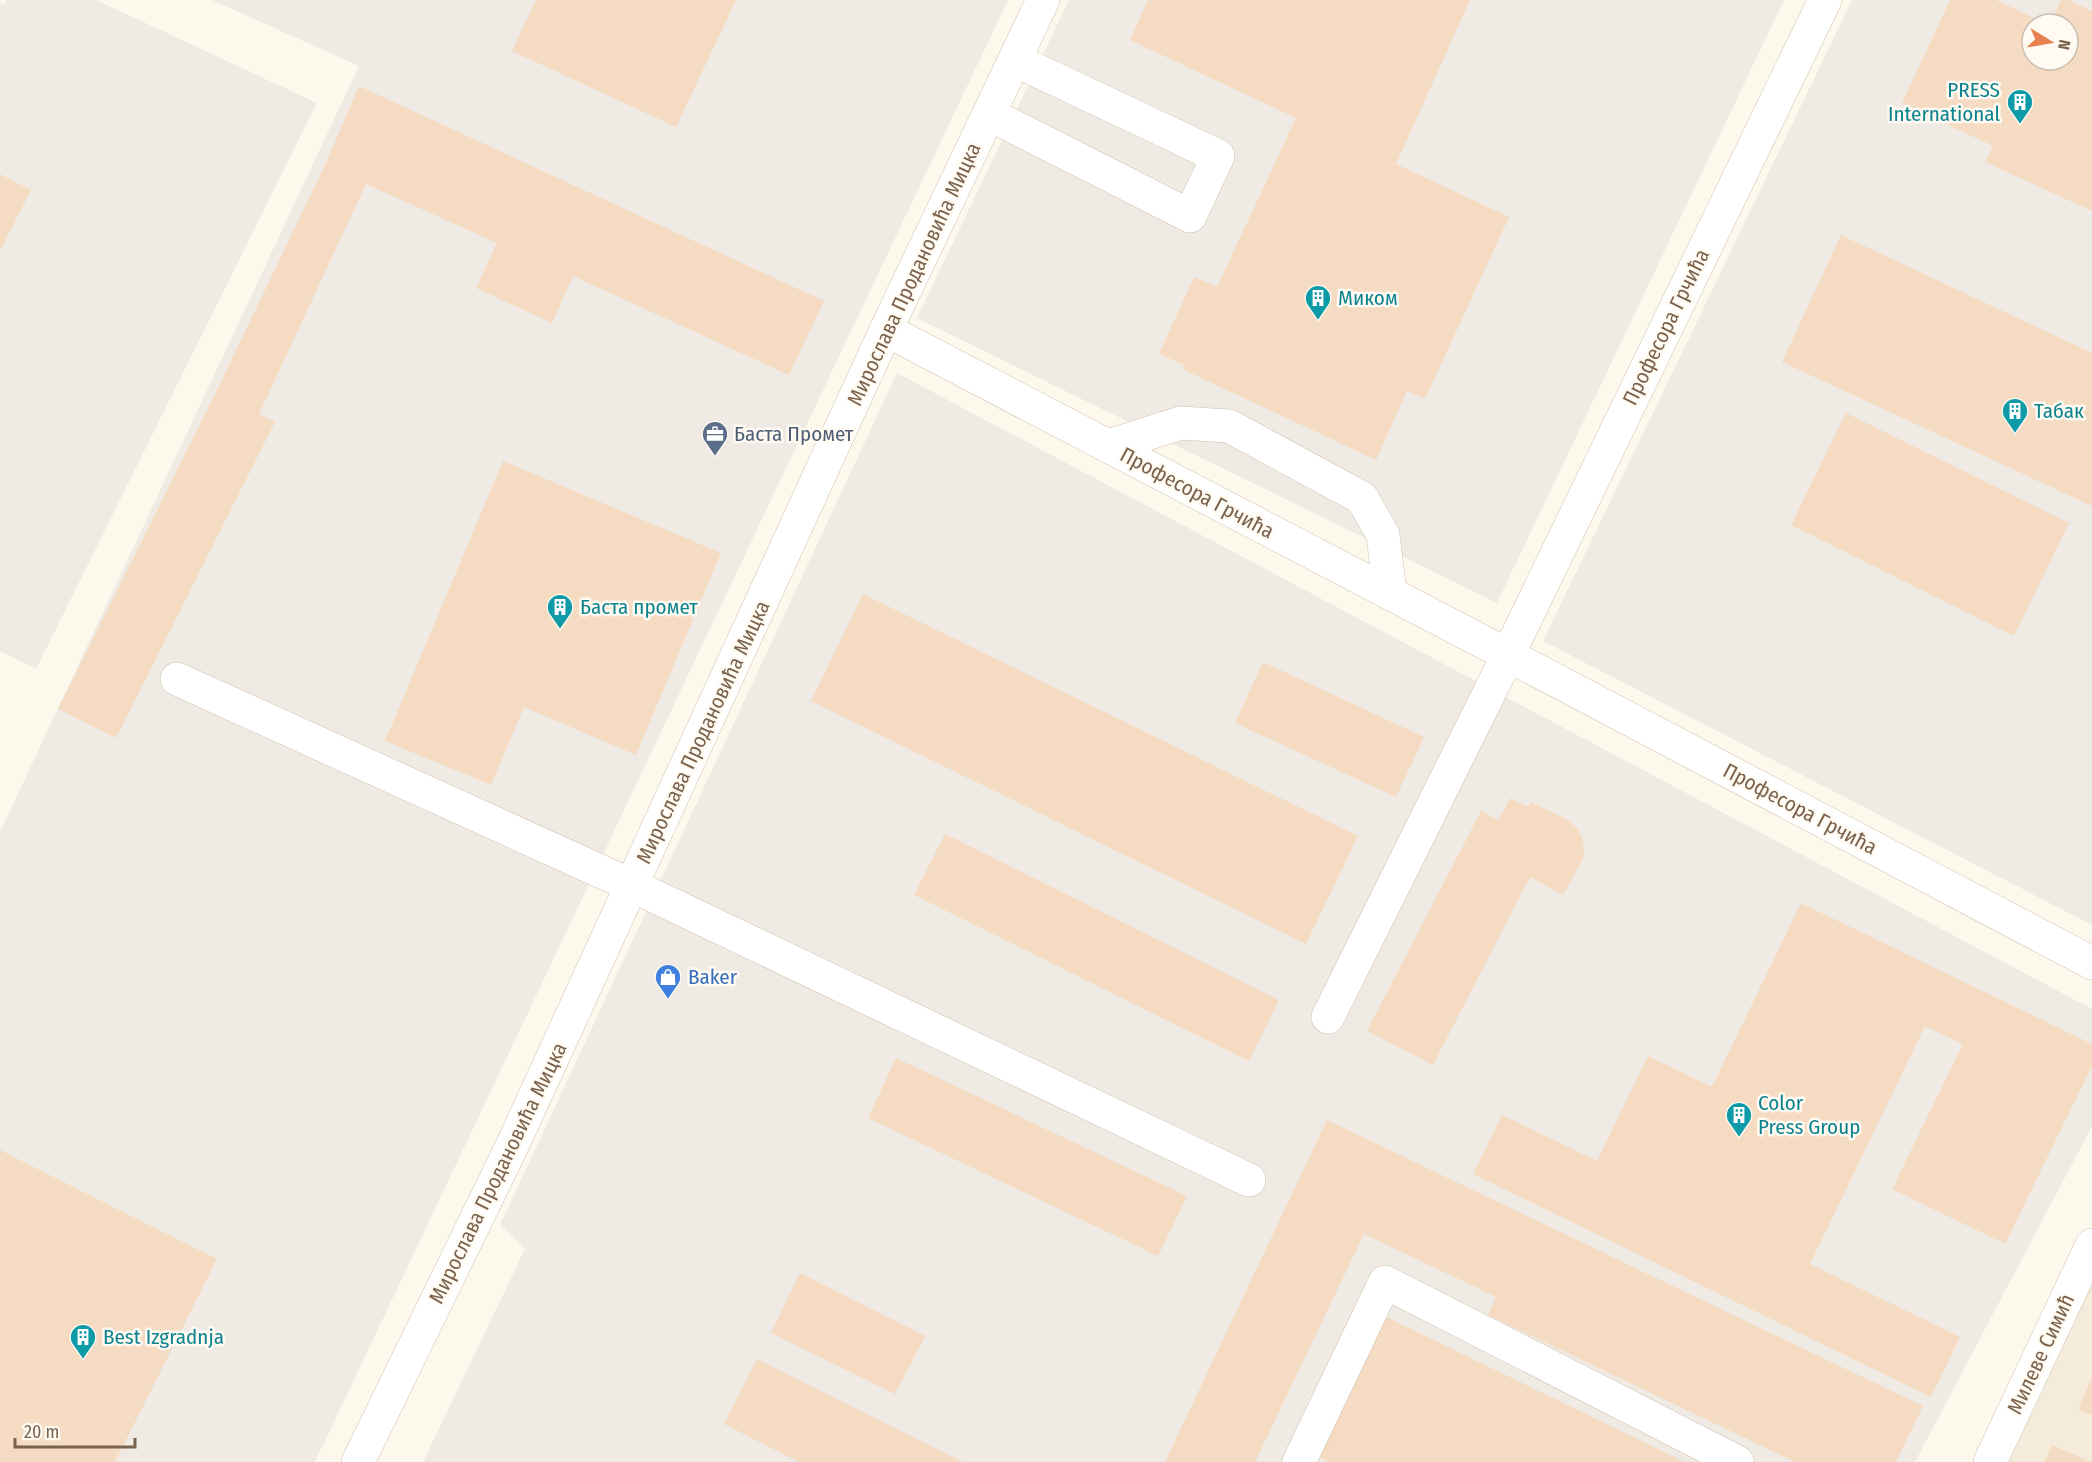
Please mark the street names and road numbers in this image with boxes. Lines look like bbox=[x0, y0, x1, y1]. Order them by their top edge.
street label: Мирослава Продановића Мицка bbox=[842, 138, 986, 410]
street label: Професора Грчића bbox=[1617, 245, 1715, 409]
street label: Професора Грчића bbox=[1116, 442, 1278, 544]
street label: Мирослава Продановића Мицка bbox=[631, 596, 775, 868]
street label: Професора Грчића bbox=[1719, 758, 1881, 860]
street label: Мирослава Продановића Мицка bbox=[423, 1038, 573, 1308]
street label: Милеве Симић bbox=[2002, 1290, 2080, 1418]

